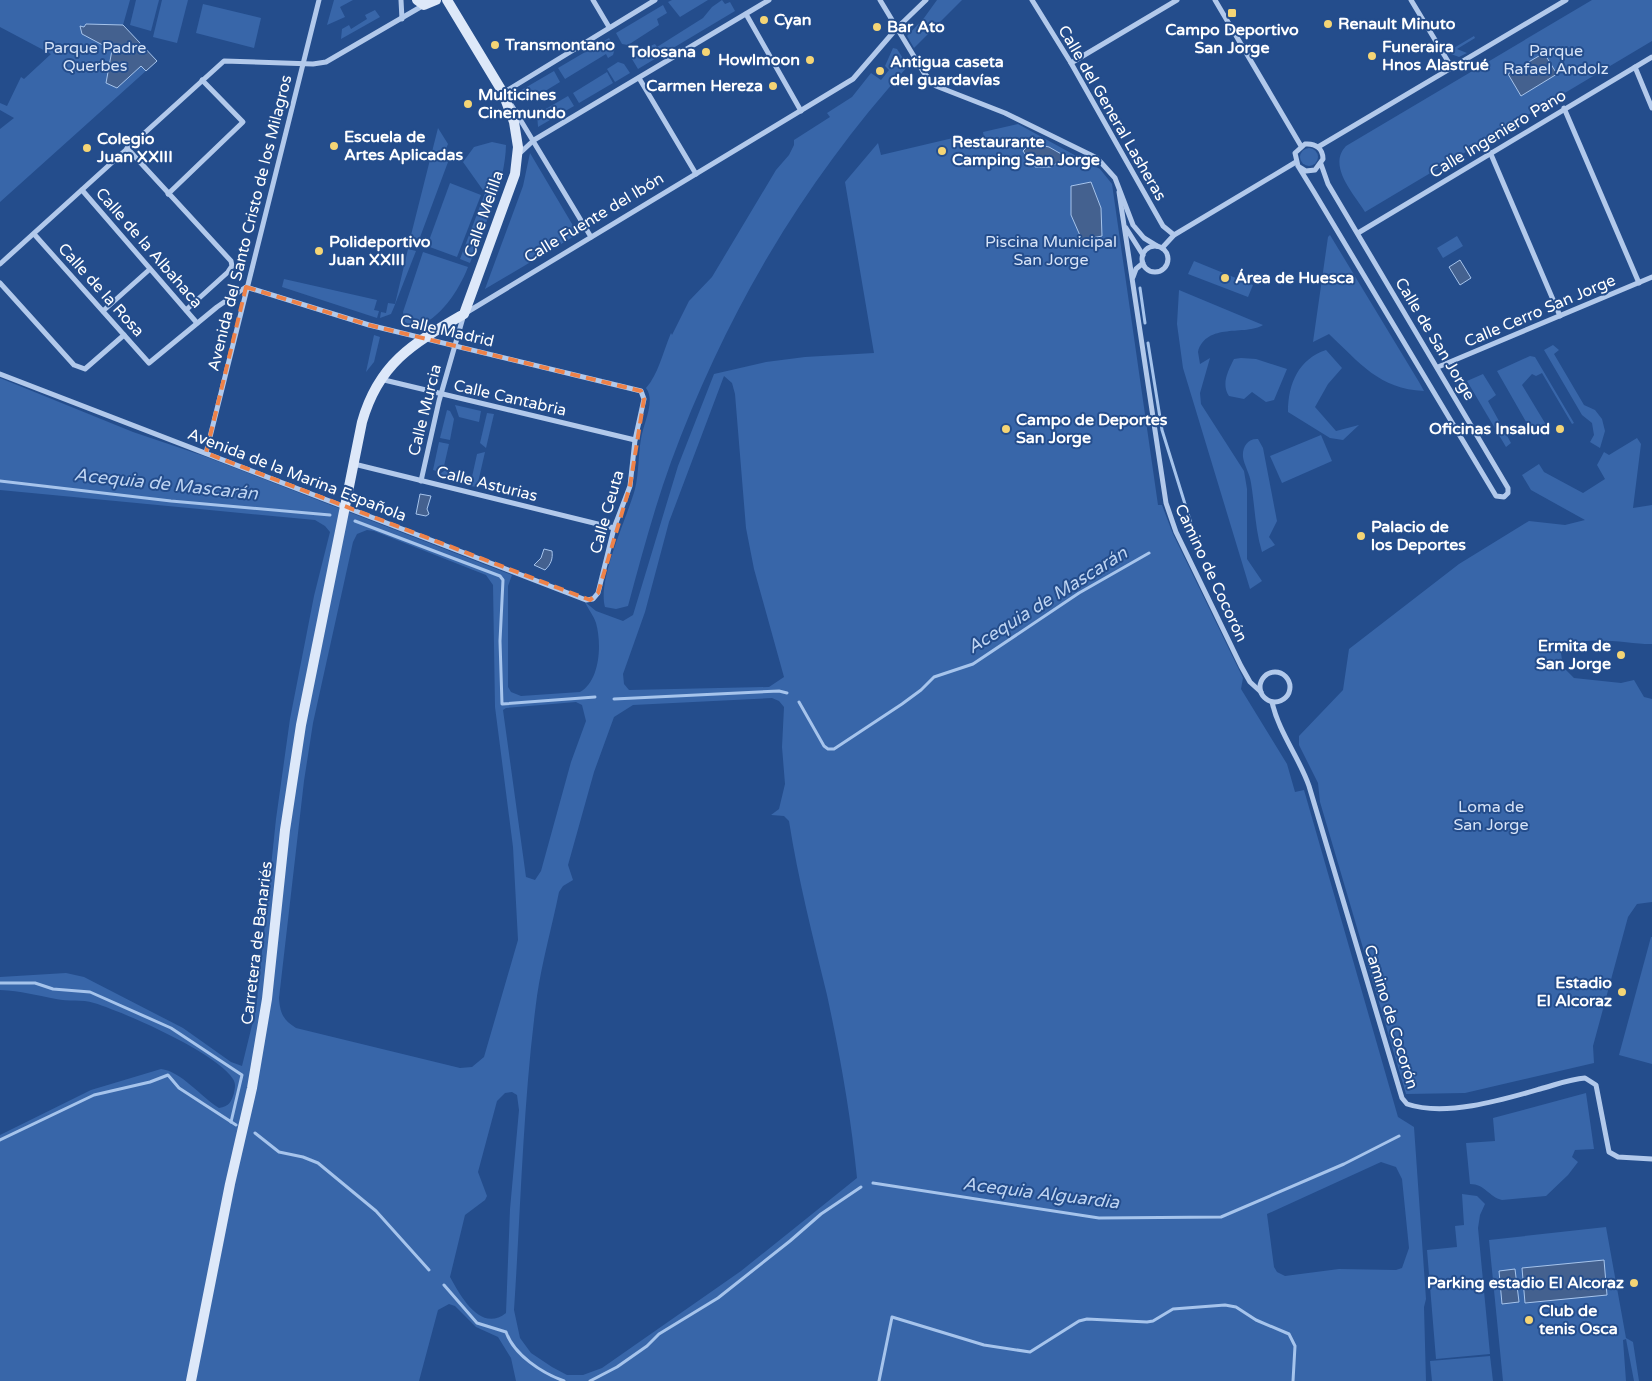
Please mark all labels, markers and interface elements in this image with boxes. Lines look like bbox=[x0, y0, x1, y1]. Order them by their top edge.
marker: Campo Deportivo San Jorge bbox=[1226, 7, 1238, 19]
place label: Cyan bbox=[774, 10, 812, 30]
marker: Cyan bbox=[758, 14, 770, 26]
place label: Renault Minuto bbox=[1338, 14, 1456, 34]
place label: Bar Ato bbox=[887, 17, 945, 37]
marker: Renault Minuto bbox=[1322, 18, 1334, 30]
place label: Campo Deportivo San Jorge bbox=[1165, 20, 1299, 58]
marker: Bar Ato bbox=[871, 21, 883, 33]
street label: Calle del General Lasheras bbox=[1054, 22, 1170, 204]
place label: Transmontano bbox=[504, 35, 615, 55]
place label: Funeraira Hnos Alastrué bbox=[1382, 37, 1489, 75]
park label: Parque Padre Querbes bbox=[44, 38, 146, 76]
marker: Transmontano bbox=[489, 39, 501, 51]
park label: Parque Rafael Andolz bbox=[1503, 41, 1609, 79]
place label: Tolosana bbox=[627, 42, 696, 62]
marker: Tolosana bbox=[700, 46, 712, 58]
place label: Howlmoon bbox=[718, 50, 800, 70]
marker: Funeraira Hnos Alastrué bbox=[1366, 50, 1378, 62]
place label: Antigua caseta del guardavías bbox=[890, 52, 1004, 90]
marker: Howlmoon bbox=[804, 54, 816, 66]
marker: Antigua caseta del guardavías bbox=[874, 65, 886, 77]
street label: Avenida del Santo Cristo de los Milagros bbox=[203, 73, 297, 373]
place label: Carmen Hereza bbox=[646, 76, 763, 96]
marker: Carmen Hereza bbox=[767, 80, 779, 92]
place label: Multicines Cinemundo bbox=[478, 85, 566, 123]
street label: Calle Ingeniero Pano bbox=[1426, 85, 1570, 183]
marker: Multicines Cinemundo bbox=[462, 98, 474, 110]
place label: Escuela de Artes Aplicadas bbox=[344, 127, 463, 165]
place label: Colegio Juan XXIII bbox=[96, 129, 173, 167]
place label: Restaurante Camping San Jorge bbox=[952, 132, 1100, 170]
marker: Escuela de Artes Aplicadas bbox=[328, 140, 340, 152]
marker: Colegio Juan XXIII bbox=[81, 142, 93, 154]
marker: Restaurante Camping San Jorge bbox=[936, 145, 948, 157]
street label: Calle Melilla bbox=[460, 168, 508, 260]
street label: Calle Fuente del Ibón bbox=[521, 168, 667, 268]
street label: Calle de la Albahaca bbox=[91, 184, 207, 312]
place label: Polideportivo Juan XXIII bbox=[328, 232, 431, 270]
park label: Piscina Municipal San Jorge bbox=[985, 232, 1117, 270]
street label: Calle de la Rosa bbox=[54, 239, 148, 341]
marker: Polideportivo Juan XXIII bbox=[313, 245, 325, 257]
place label: Área de Huesca bbox=[1235, 268, 1354, 288]
street label: Calle Cerro San Jorge bbox=[1461, 270, 1619, 352]
marker: Área de Huesca bbox=[1219, 272, 1231, 284]
street label: Calle de San Jorge bbox=[1390, 274, 1480, 404]
street label: Calle Madrid bbox=[398, 310, 496, 352]
street label: Calle Murcia bbox=[404, 362, 446, 458]
street label: Calle Cantabria bbox=[452, 375, 568, 421]
place label: Campo de Deportes San Jorge bbox=[1016, 410, 1168, 448]
place label: Oficinas Insalud bbox=[1429, 419, 1550, 439]
marker: Campo de Deportes San Jorge bbox=[1000, 423, 1012, 435]
marker: Oficinas Insalud bbox=[1554, 423, 1566, 435]
street label: Avenida de la Marina Española bbox=[185, 424, 409, 526]
street label: Calle Asturias bbox=[434, 462, 540, 506]
water label: Acequia de Mascarán bbox=[73, 463, 260, 505]
street label: Calle Ceuta bbox=[586, 468, 628, 556]
street label: Camino de Cocorón bbox=[1170, 501, 1252, 645]
place label: Palacio de los Deportes bbox=[1371, 517, 1466, 555]
marker: Palacio de los Deportes bbox=[1355, 530, 1367, 542]
water label: Acequia de Mascarán bbox=[963, 541, 1132, 658]
place label: Ermita de San Jorge bbox=[1536, 636, 1611, 674]
marker: Ermita de San Jorge bbox=[1615, 649, 1627, 661]
park label: Loma de San Jorge bbox=[1454, 797, 1528, 835]
street label: Carretera de Banariés bbox=[237, 860, 277, 1026]
street label: Camino de Cocorón bbox=[1360, 942, 1422, 1092]
place label: Estadio El Alcoraz bbox=[1537, 973, 1612, 1011]
marker: Estadio El Alcoraz bbox=[1616, 986, 1628, 998]
water label: Acequia Alguardia bbox=[962, 1172, 1121, 1214]
place label: Parking estadio El Alcoraz bbox=[1427, 1273, 1624, 1293]
marker: Parking estadio El Alcoraz bbox=[1628, 1277, 1640, 1289]
place label: Club de tenis Osca bbox=[1538, 1301, 1618, 1339]
marker: Club de tenis Osca bbox=[1523, 1314, 1535, 1326]

